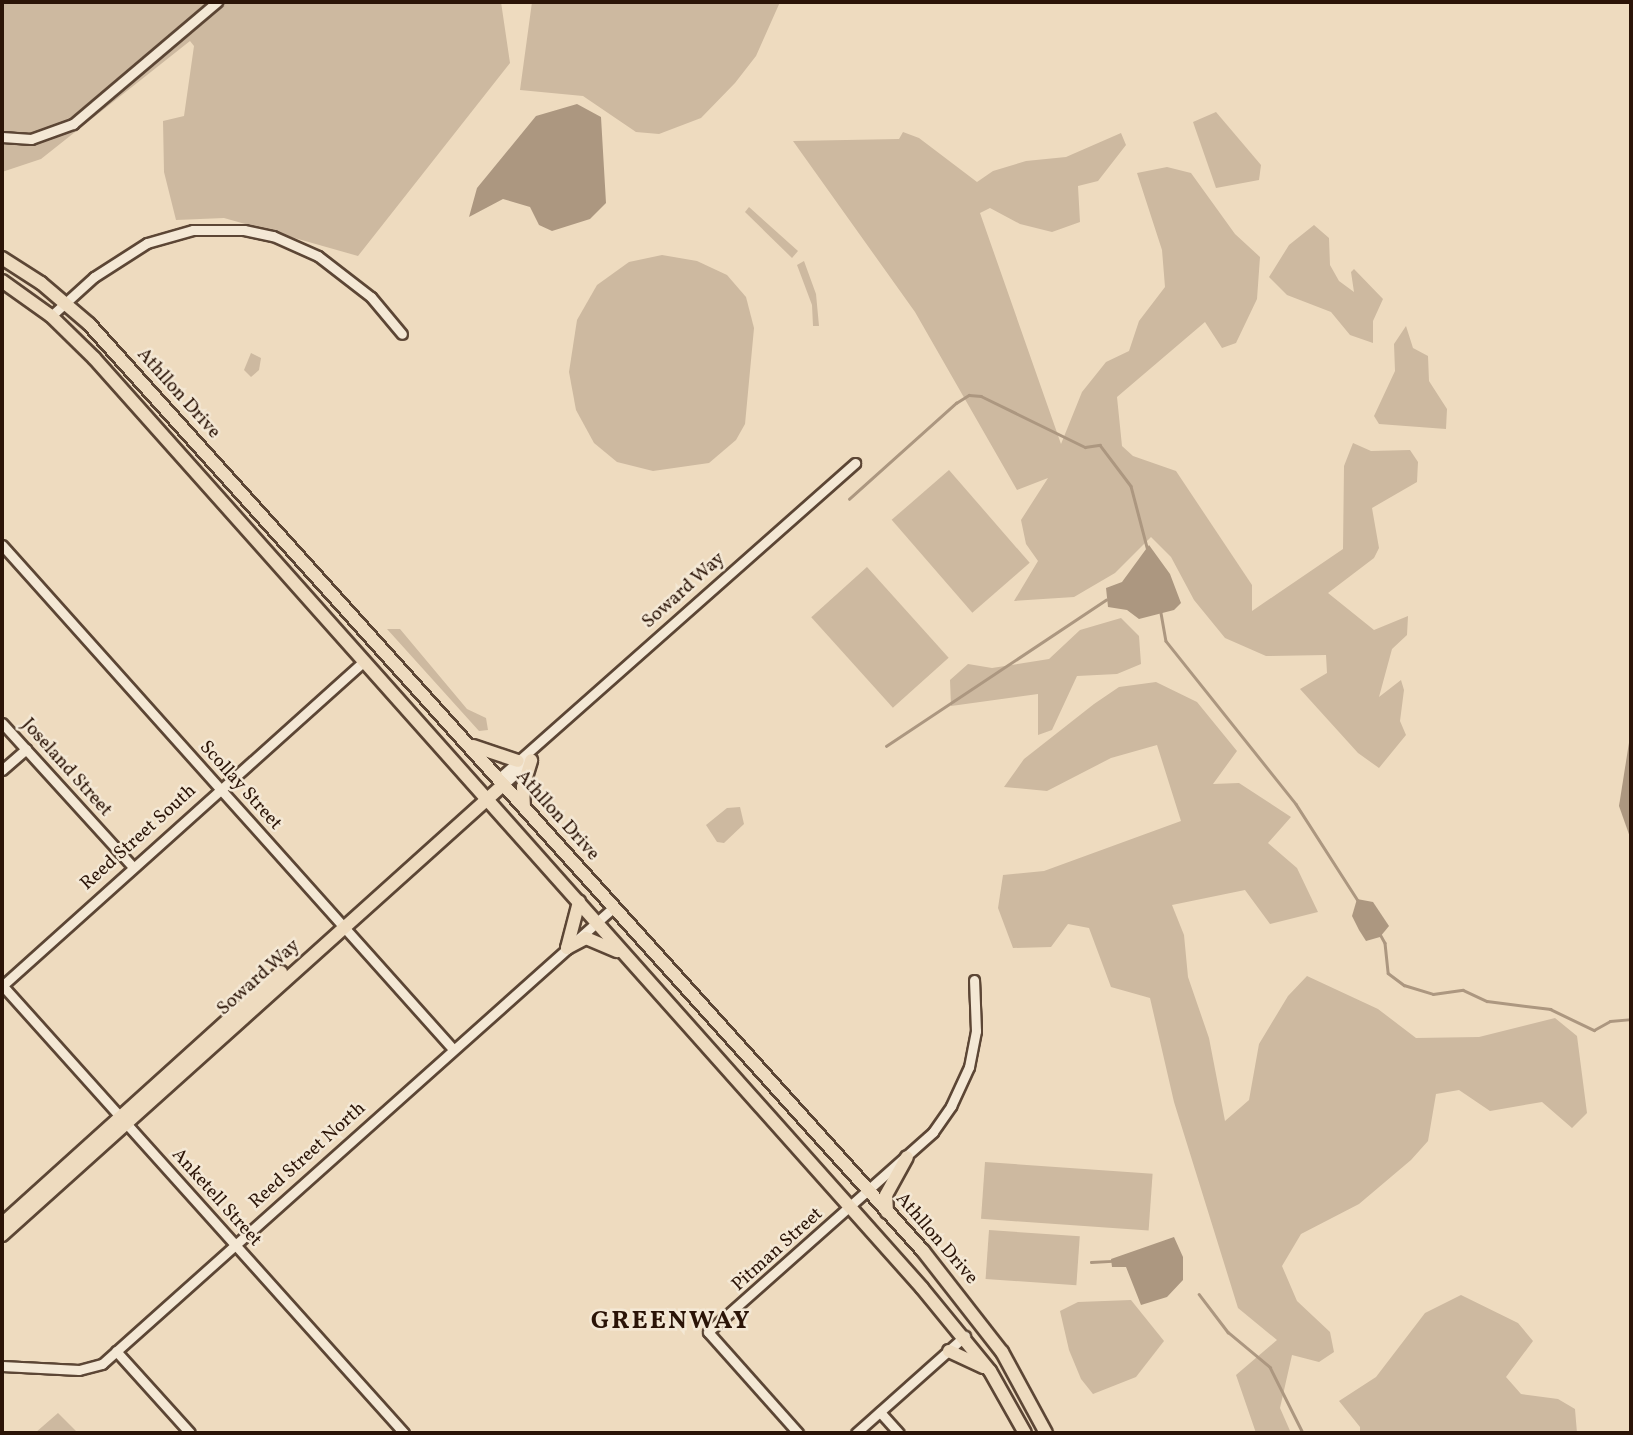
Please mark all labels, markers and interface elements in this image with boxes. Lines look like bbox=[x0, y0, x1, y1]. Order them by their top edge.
street label: Athllon Drive bbox=[131, 344, 225, 444]
street label: Soward Way bbox=[638, 548, 730, 634]
street label: Joseland Street bbox=[16, 714, 116, 822]
street label: Scollay Street bbox=[194, 736, 286, 836]
street label: Athllon Drive bbox=[510, 766, 604, 866]
street label: Reed Street South bbox=[76, 780, 202, 896]
street label: Soward Way bbox=[213, 935, 305, 1021]
street label: Reed Street North bbox=[245, 1098, 371, 1214]
street label: Anketell Street bbox=[166, 1144, 266, 1252]
street label: Athllon Drive bbox=[890, 1188, 982, 1290]
street label: Pitman Street bbox=[728, 1203, 828, 1297]
district label: GREENWAY bbox=[592, 1306, 750, 1338]

